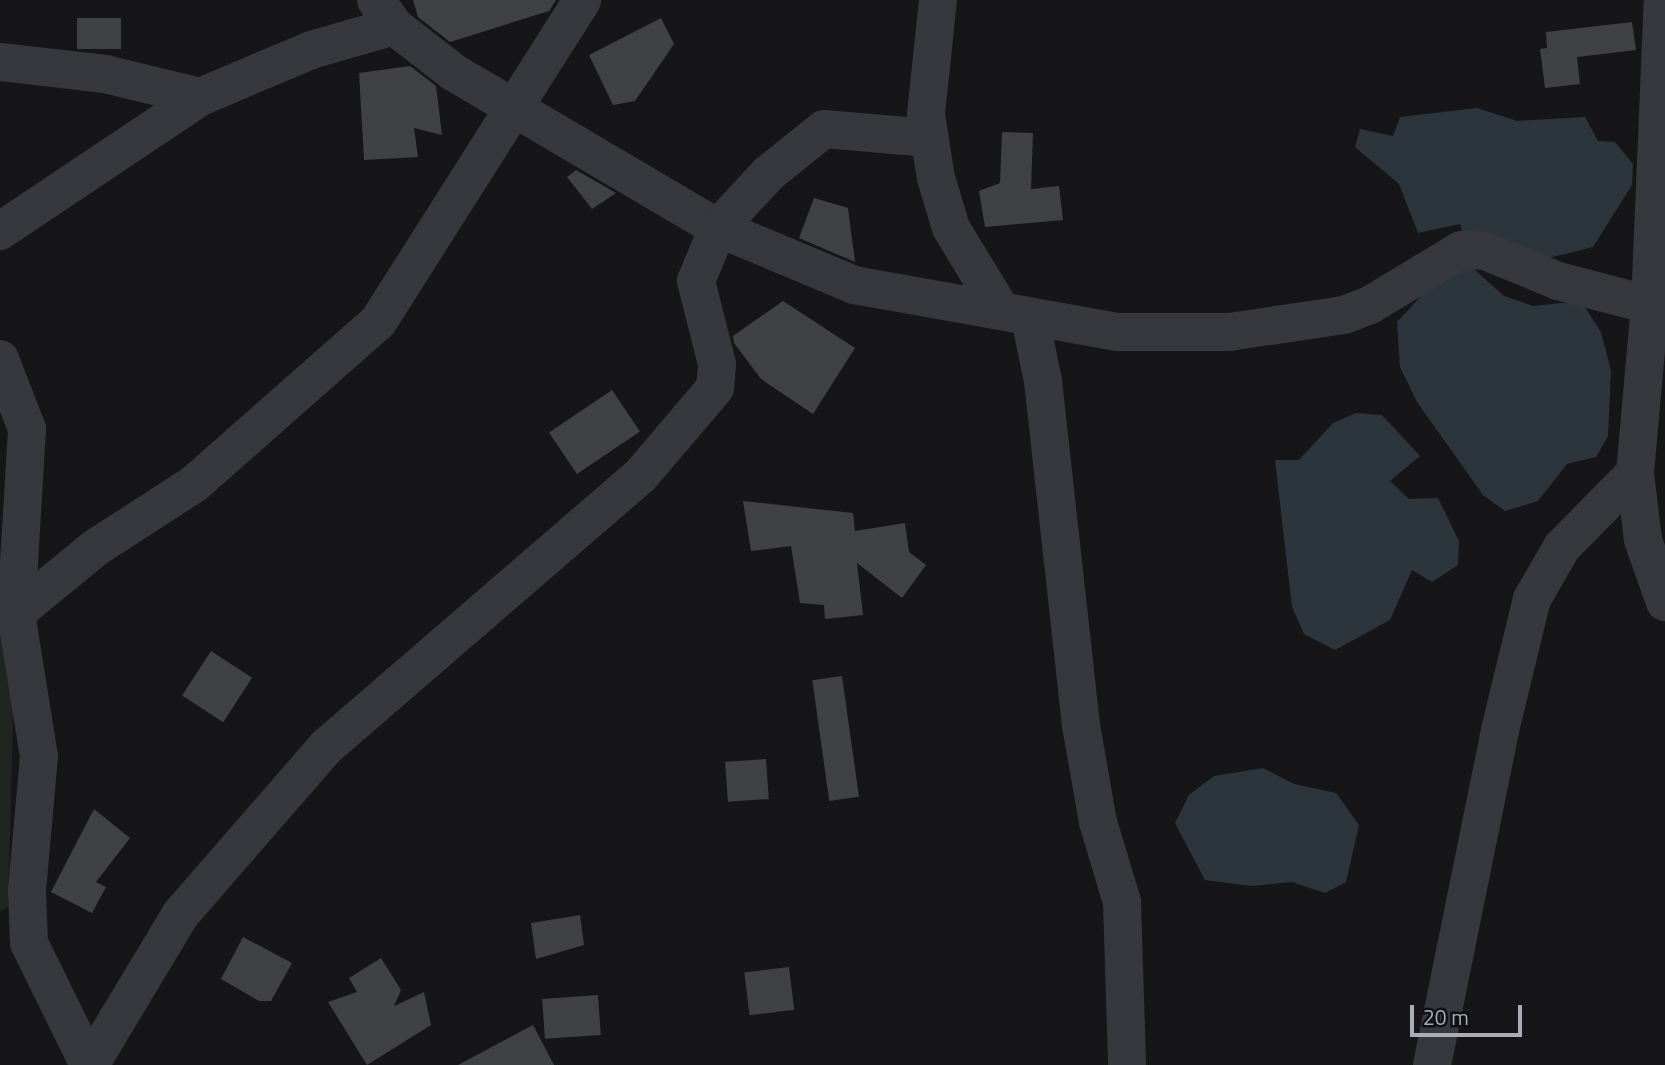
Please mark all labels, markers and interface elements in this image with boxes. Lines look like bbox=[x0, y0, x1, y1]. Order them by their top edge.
scale bar bbox=[1413, 992, 1525, 1036]
text: 20 m bbox=[1423, 1001, 1469, 1033]

